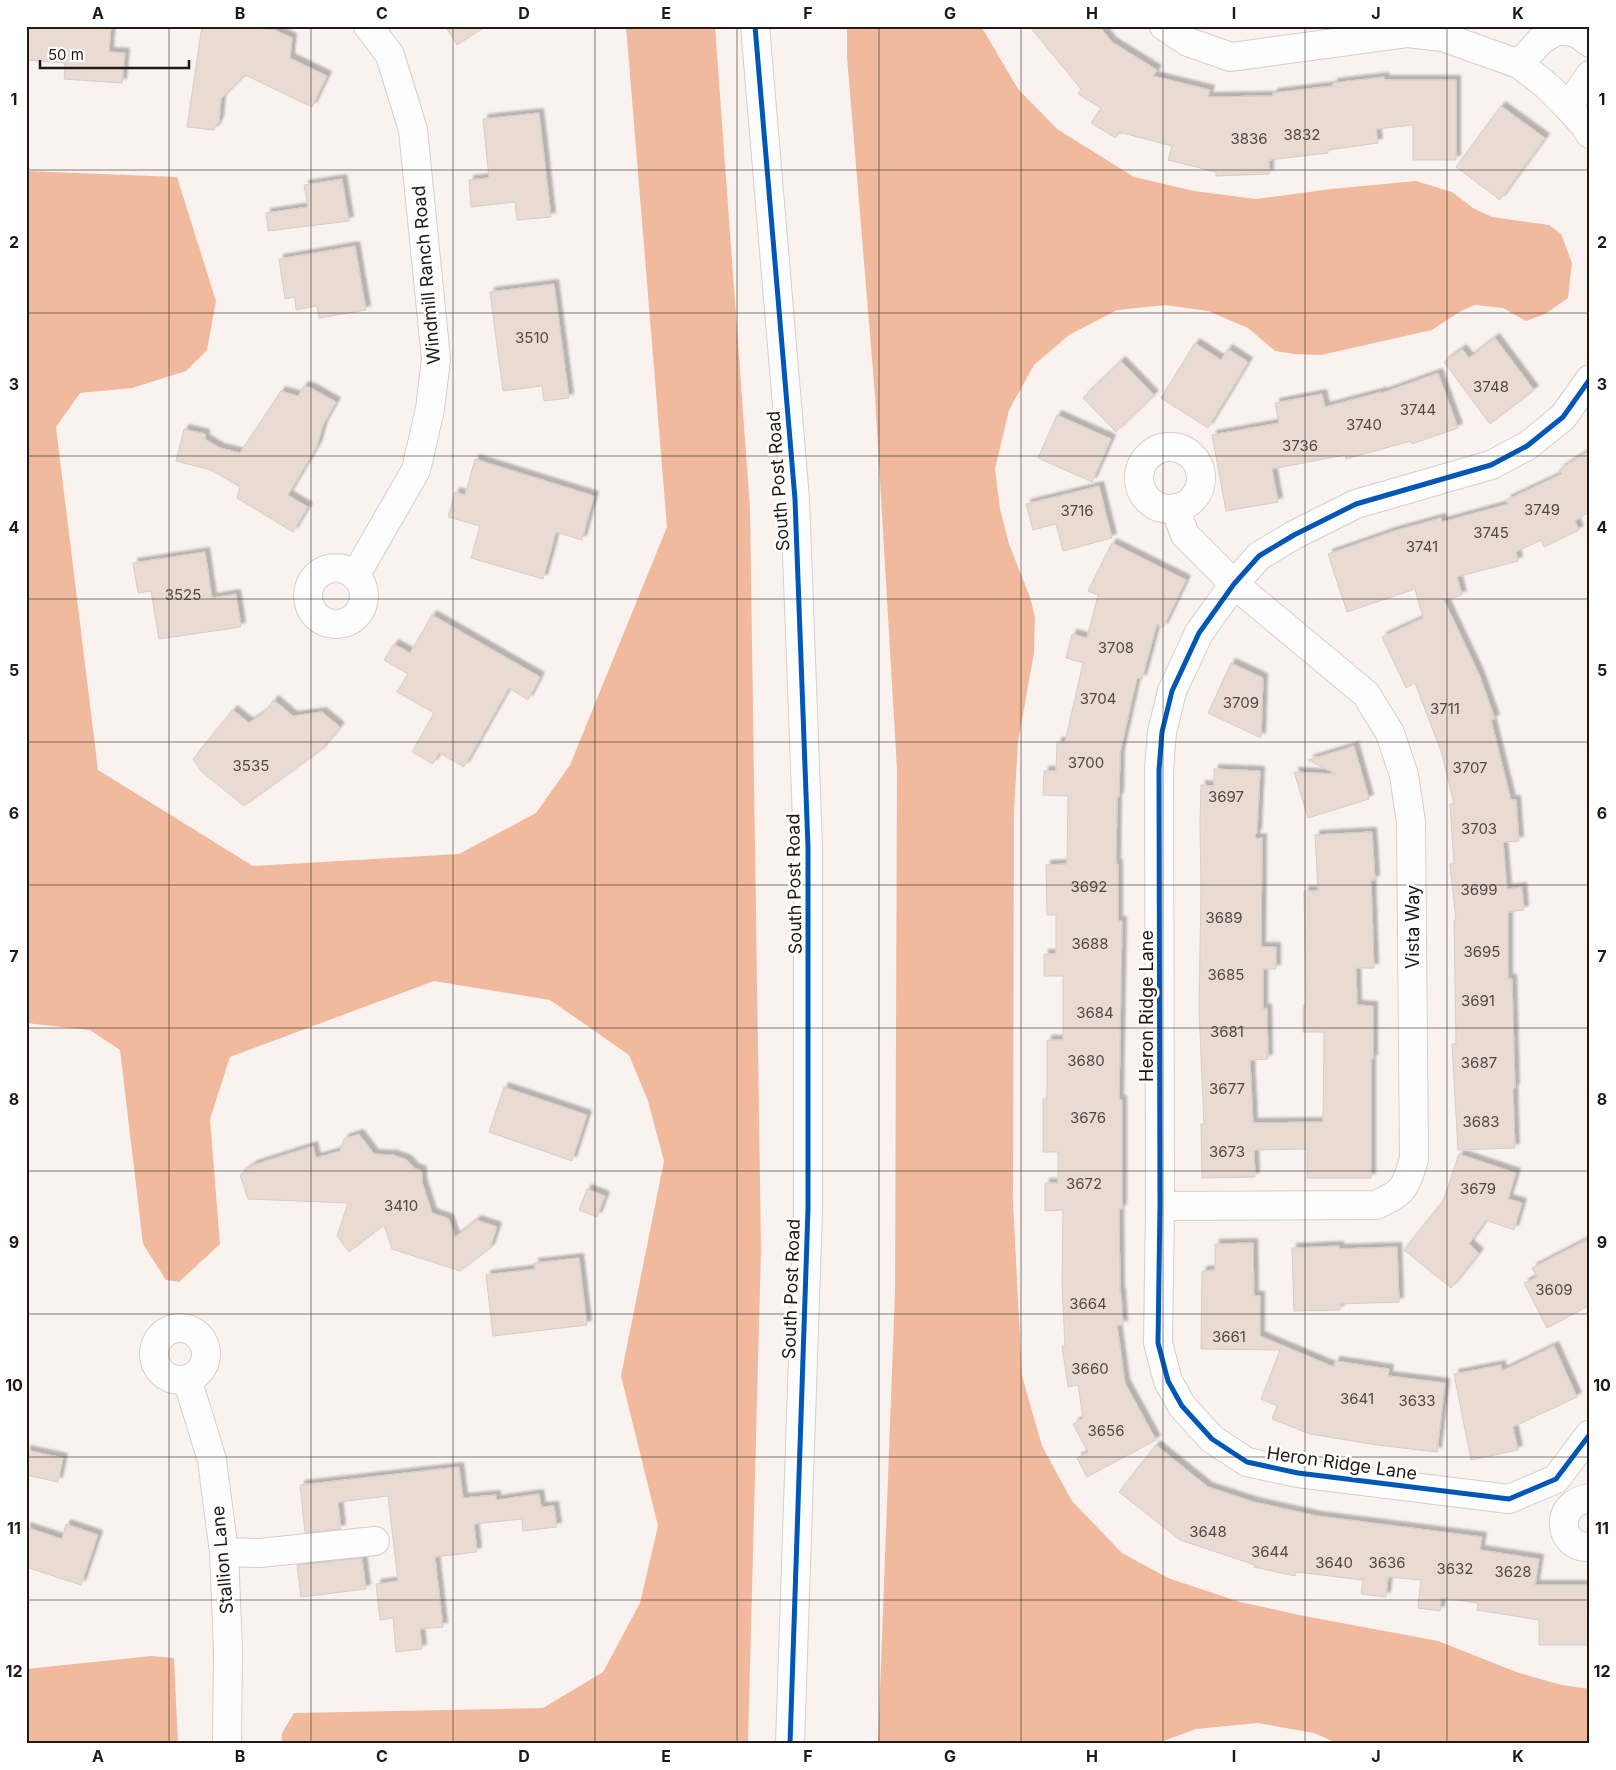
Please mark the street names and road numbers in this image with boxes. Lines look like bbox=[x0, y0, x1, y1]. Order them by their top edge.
street label: Windmill Ranch Road bbox=[408, 185, 444, 365]
street label: South Post Road bbox=[763, 410, 793, 552]
street label: South Post Road bbox=[782, 813, 806, 955]
street label: Vista Way bbox=[1402, 885, 1423, 969]
street label: Heron Ridge Lane bbox=[1136, 930, 1157, 1082]
street label: South Post Road bbox=[778, 1218, 804, 1360]
street label: Heron Ridge Lane bbox=[1265, 1442, 1419, 1484]
street label: Stallion Lane bbox=[207, 1505, 237, 1615]

